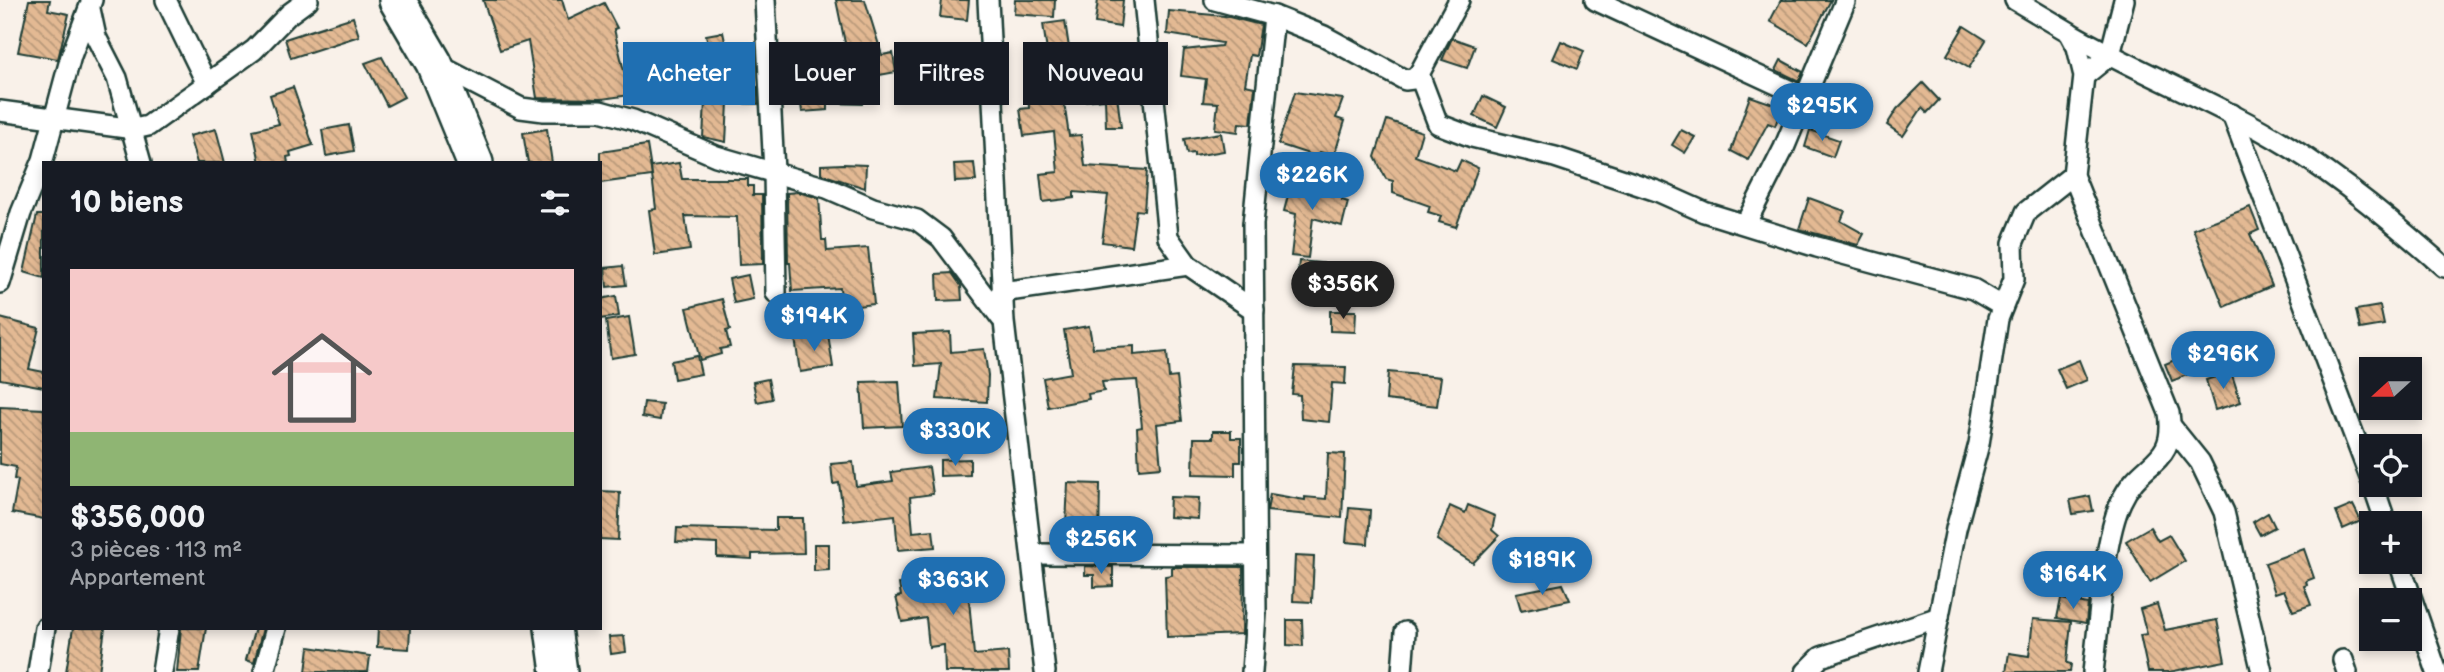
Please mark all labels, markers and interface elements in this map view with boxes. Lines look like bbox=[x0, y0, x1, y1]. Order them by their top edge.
chip: Acheter bbox=[623, 42, 755, 105]
chip: Louer bbox=[769, 42, 880, 105]
chip: Filtres bbox=[894, 42, 1009, 105]
chip: Nouveau bbox=[1023, 42, 1168, 105]
pin: $295K bbox=[1773, 83, 1871, 143]
text: $295K bbox=[1786, 92, 1858, 120]
pin: $226K bbox=[1263, 152, 1361, 212]
text: $226K bbox=[1276, 161, 1348, 189]
icon: filters bbox=[536, 184, 574, 222]
text: 10 biens bbox=[70, 185, 183, 221]
pin: $356K bbox=[1294, 262, 1392, 321]
text: $356K bbox=[1307, 270, 1379, 298]
pin: $194K bbox=[765, 294, 863, 353]
text: $194K bbox=[780, 302, 848, 330]
icon: home bbox=[259, 315, 385, 441]
pin: $296K bbox=[2174, 332, 2272, 391]
text: $296K bbox=[2187, 340, 2259, 368]
north arrow bbox=[2359, 357, 2422, 420]
map controls bbox=[2359, 357, 2422, 651]
pin: $330K bbox=[906, 408, 1004, 468]
text: $330K bbox=[919, 417, 991, 445]
button: locate bbox=[2359, 434, 2422, 497]
text: $356,000 bbox=[70, 500, 206, 536]
button: + bbox=[2359, 511, 2422, 574]
pin: $256K bbox=[1052, 516, 1150, 576]
text: $256K bbox=[1065, 525, 1137, 553]
text: 3 pièces · 113 m² bbox=[70, 536, 242, 564]
pin: $189K bbox=[1493, 538, 1591, 597]
text: $189K bbox=[1508, 546, 1576, 574]
pin: $164K bbox=[2024, 552, 2122, 611]
pin: $363K bbox=[904, 558, 1002, 617]
text: $164K bbox=[2039, 560, 2107, 588]
text: Appartement bbox=[70, 564, 205, 592]
text: $363K bbox=[917, 566, 989, 594]
button: − bbox=[2359, 588, 2422, 651]

